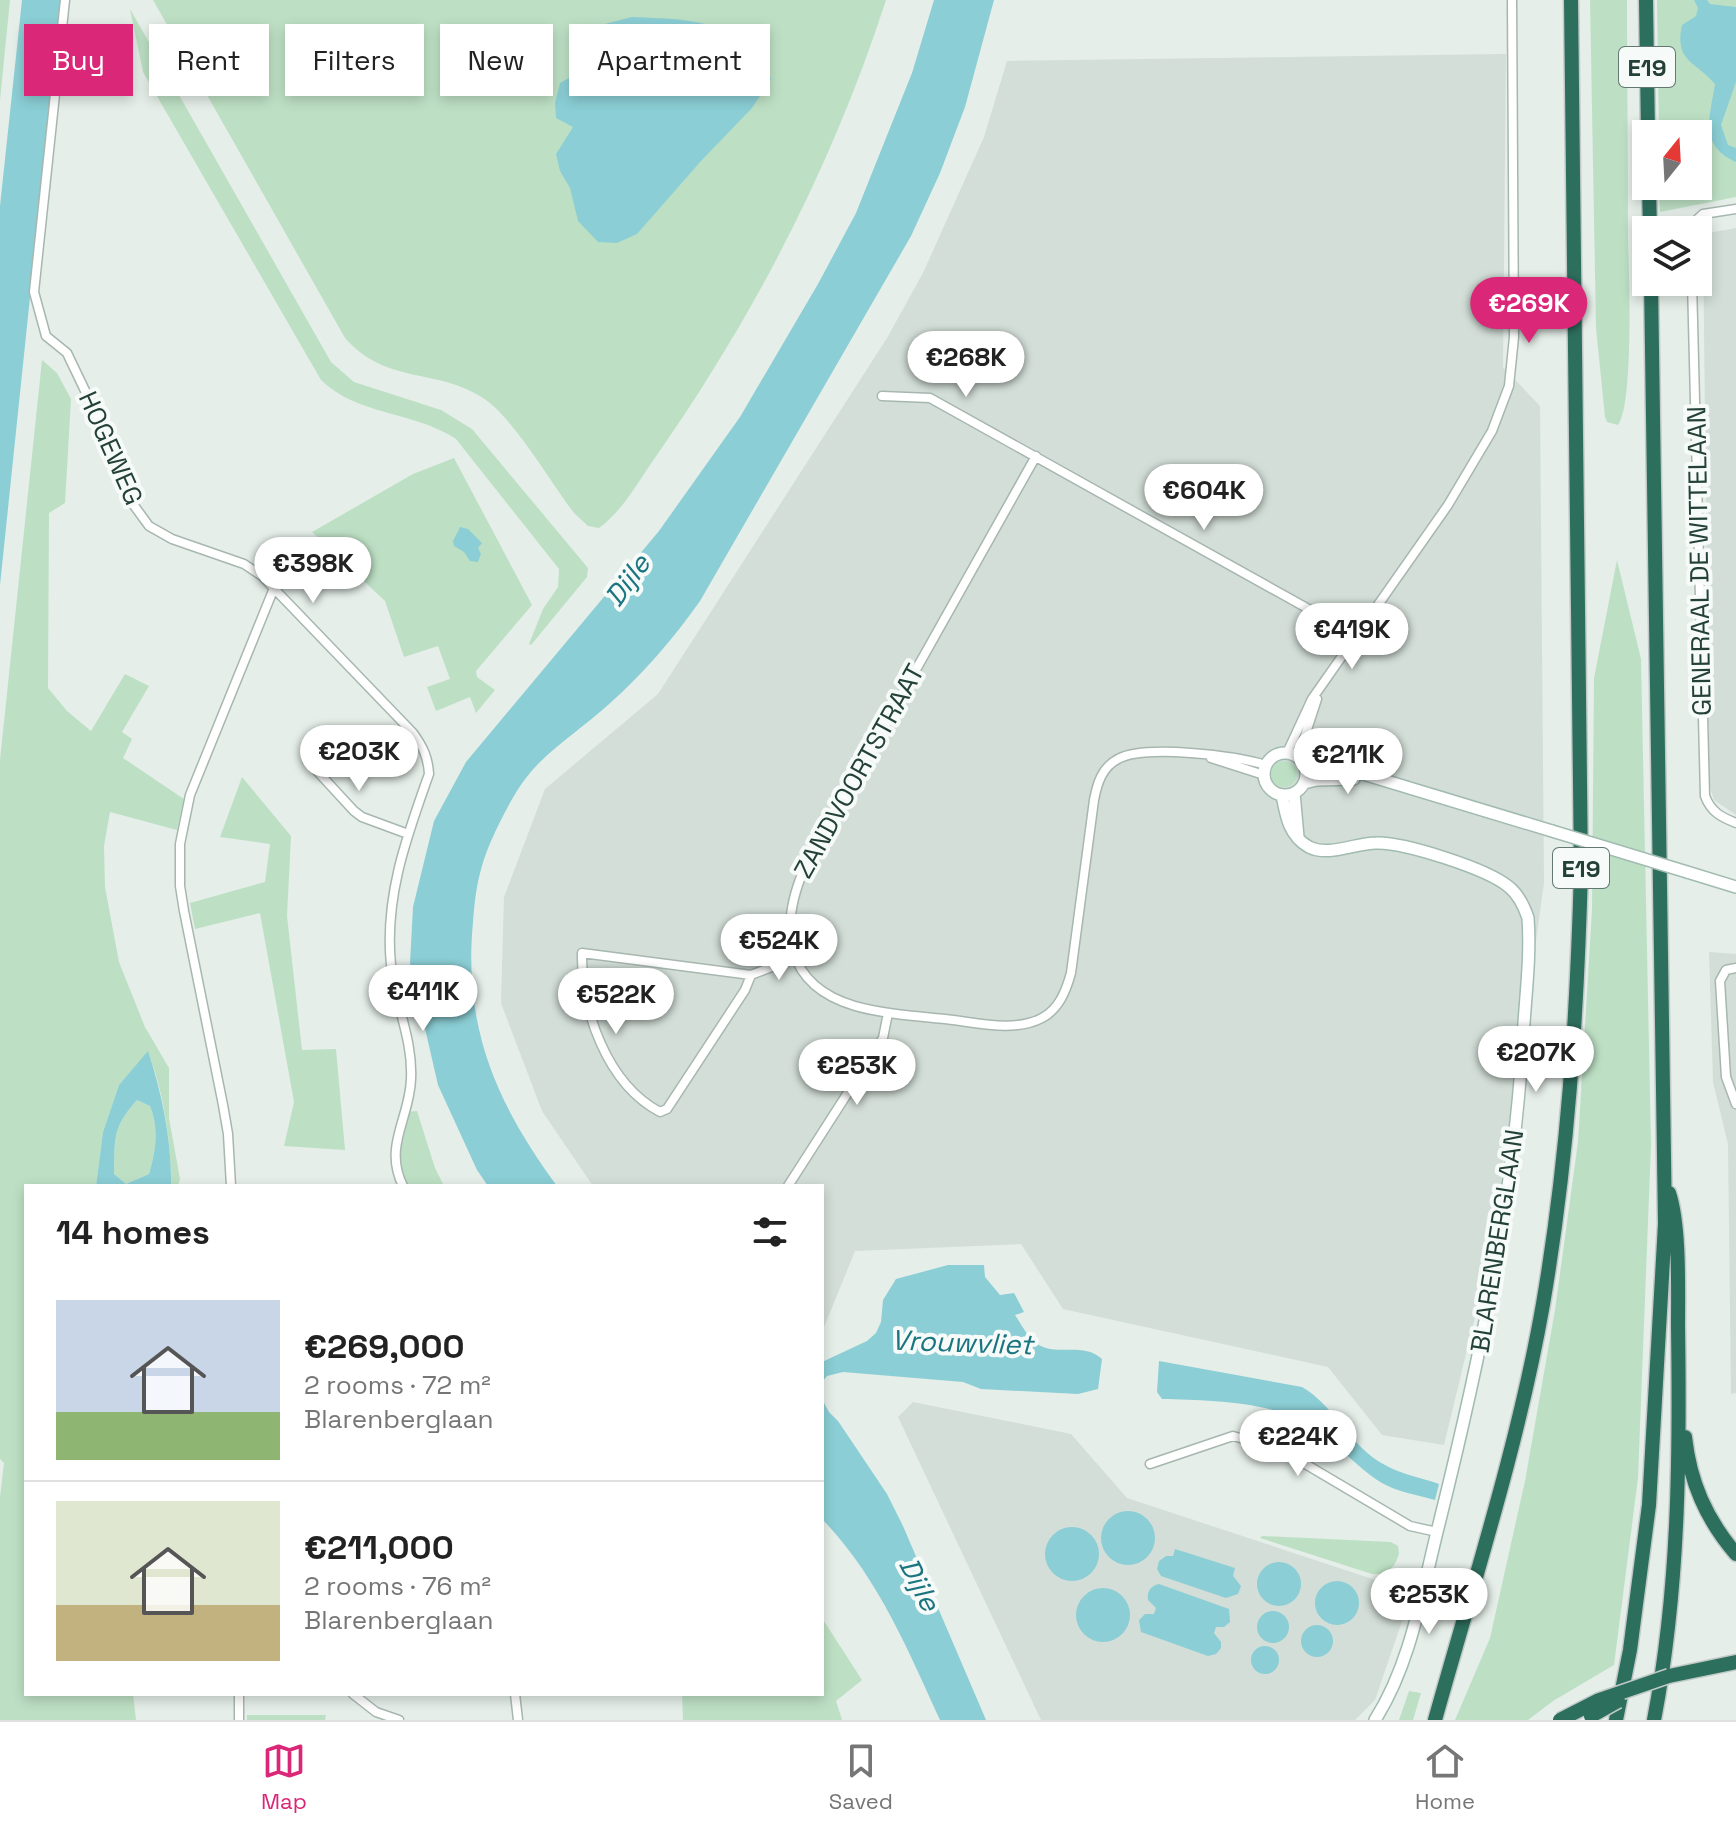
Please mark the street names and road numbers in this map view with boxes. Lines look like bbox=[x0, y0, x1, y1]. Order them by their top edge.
road number: E19 bbox=[1619, 47, 1675, 87]
street label: HOGEWEG bbox=[71, 386, 151, 510]
street label: GENERAAL DE WITTELAAN bbox=[1679, 406, 1719, 716]
street label: ZANDVOORTSTRAAT bbox=[786, 658, 932, 884]
road number: E19 bbox=[1553, 848, 1609, 888]
street label: BLARENBERGLAAN bbox=[1463, 1127, 1531, 1355]

